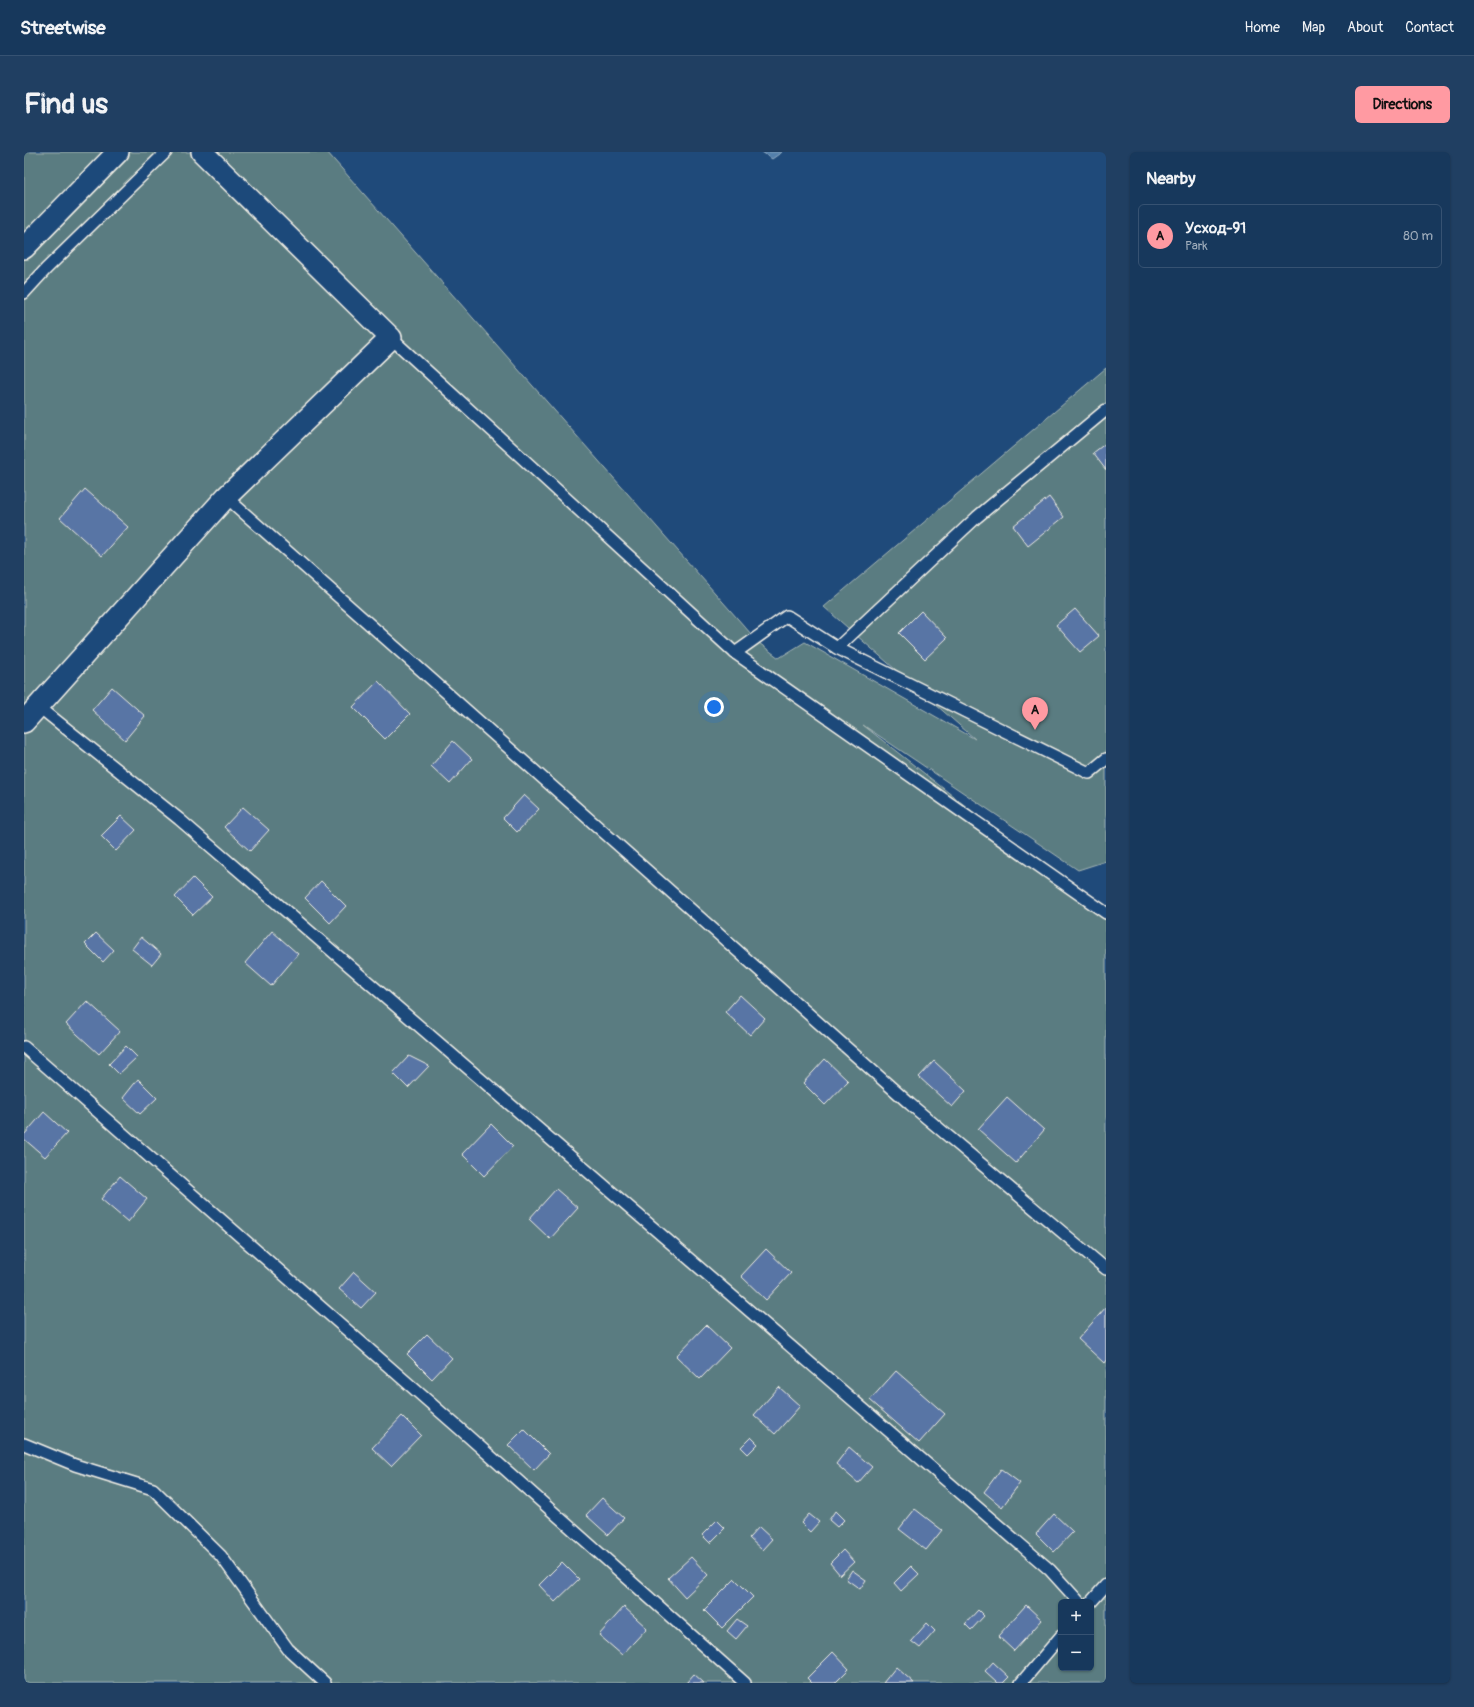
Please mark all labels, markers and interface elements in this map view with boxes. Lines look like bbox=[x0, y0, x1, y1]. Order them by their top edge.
text: Streetwise bbox=[20, 16, 106, 40]
text: Home bbox=[1245, 19, 1280, 36]
text: Map bbox=[1302, 19, 1325, 36]
text: About bbox=[1347, 19, 1383, 36]
text: Contact bbox=[1405, 19, 1454, 36]
button: Directions bbox=[1355, 86, 1450, 123]
text: Find us bbox=[24, 87, 108, 122]
text: Nearby bbox=[1146, 168, 1195, 189]
text: Усход-91 bbox=[1185, 219, 1246, 238]
text: A bbox=[1156, 228, 1164, 244]
text: 80 m bbox=[1403, 228, 1433, 244]
text: Park bbox=[1185, 238, 1208, 254]
your location bbox=[704, 697, 724, 717]
pin: A bbox=[1022, 697, 1048, 730]
map controls bbox=[1058, 1599, 1094, 1671]
button: + bbox=[1058, 1599, 1094, 1635]
button: − bbox=[1058, 1635, 1094, 1671]

